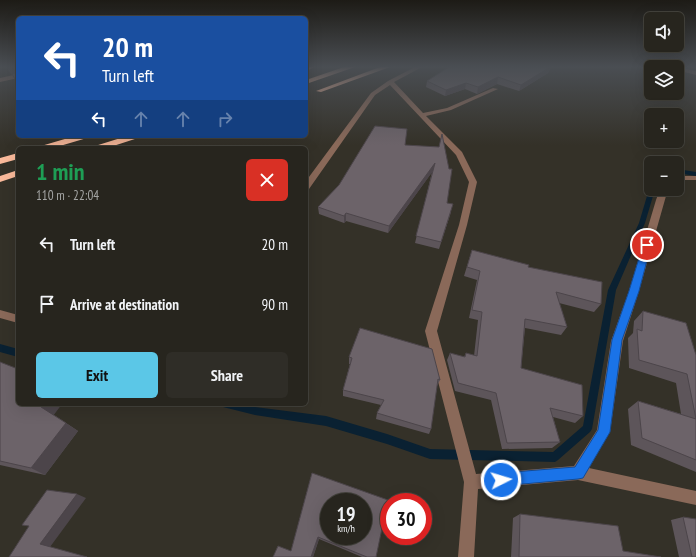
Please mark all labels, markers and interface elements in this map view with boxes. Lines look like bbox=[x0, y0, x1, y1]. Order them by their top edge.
map controls bbox=[644, 12, 684, 196]
button: sound bbox=[644, 12, 684, 52]
text: 20 m bbox=[102, 28, 153, 65]
icon: left bbox=[36, 32, 88, 84]
button: layers bbox=[644, 60, 684, 100]
text: Turn left bbox=[102, 64, 154, 87]
icon: left bbox=[88, 108, 110, 130]
icon: ahead bbox=[130, 108, 152, 130]
icon: ahead bbox=[172, 108, 194, 130]
icon: right bbox=[214, 108, 236, 130]
button: + bbox=[644, 108, 684, 148]
text: 1 min bbox=[36, 156, 84, 187]
button: − bbox=[644, 156, 684, 196]
button: close bbox=[246, 159, 288, 201]
text: 110 m · 22:04 bbox=[36, 187, 99, 204]
pin bbox=[630, 228, 664, 262]
icon: left bbox=[36, 233, 58, 255]
icon: arrive bbox=[636, 234, 658, 256]
text: Turn left bbox=[70, 235, 115, 254]
text: 20 m bbox=[262, 235, 288, 254]
icon: arrive bbox=[36, 293, 58, 315]
text: Arrive at destination bbox=[70, 295, 179, 314]
text: 90 m bbox=[262, 295, 288, 314]
button: Exit bbox=[36, 352, 158, 398]
button: Share bbox=[166, 352, 288, 398]
position arrow bbox=[480, 459, 522, 501]
speed limit sign: 30 bbox=[380, 493, 432, 545]
text: 19 bbox=[336, 501, 356, 527]
text: km/h bbox=[337, 522, 355, 535]

